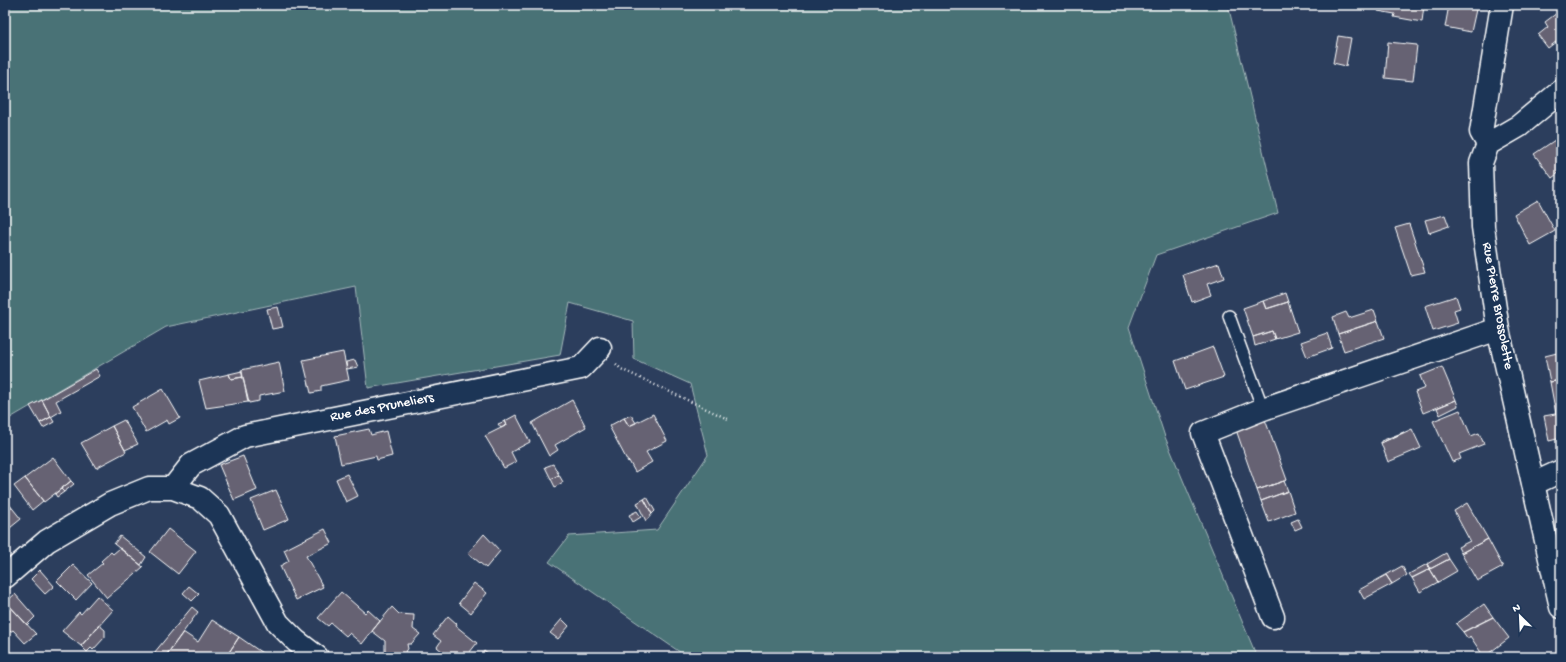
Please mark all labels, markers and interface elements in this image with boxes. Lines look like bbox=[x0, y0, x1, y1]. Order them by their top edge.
street label: Rue Pierre Brossolette bbox=[1477, 241, 1517, 372]
street label: Rue des Pruneliers bbox=[329, 389, 436, 426]
north arrow bbox=[1500, 596, 1540, 636]
text: N bbox=[1511, 602, 1522, 616]

